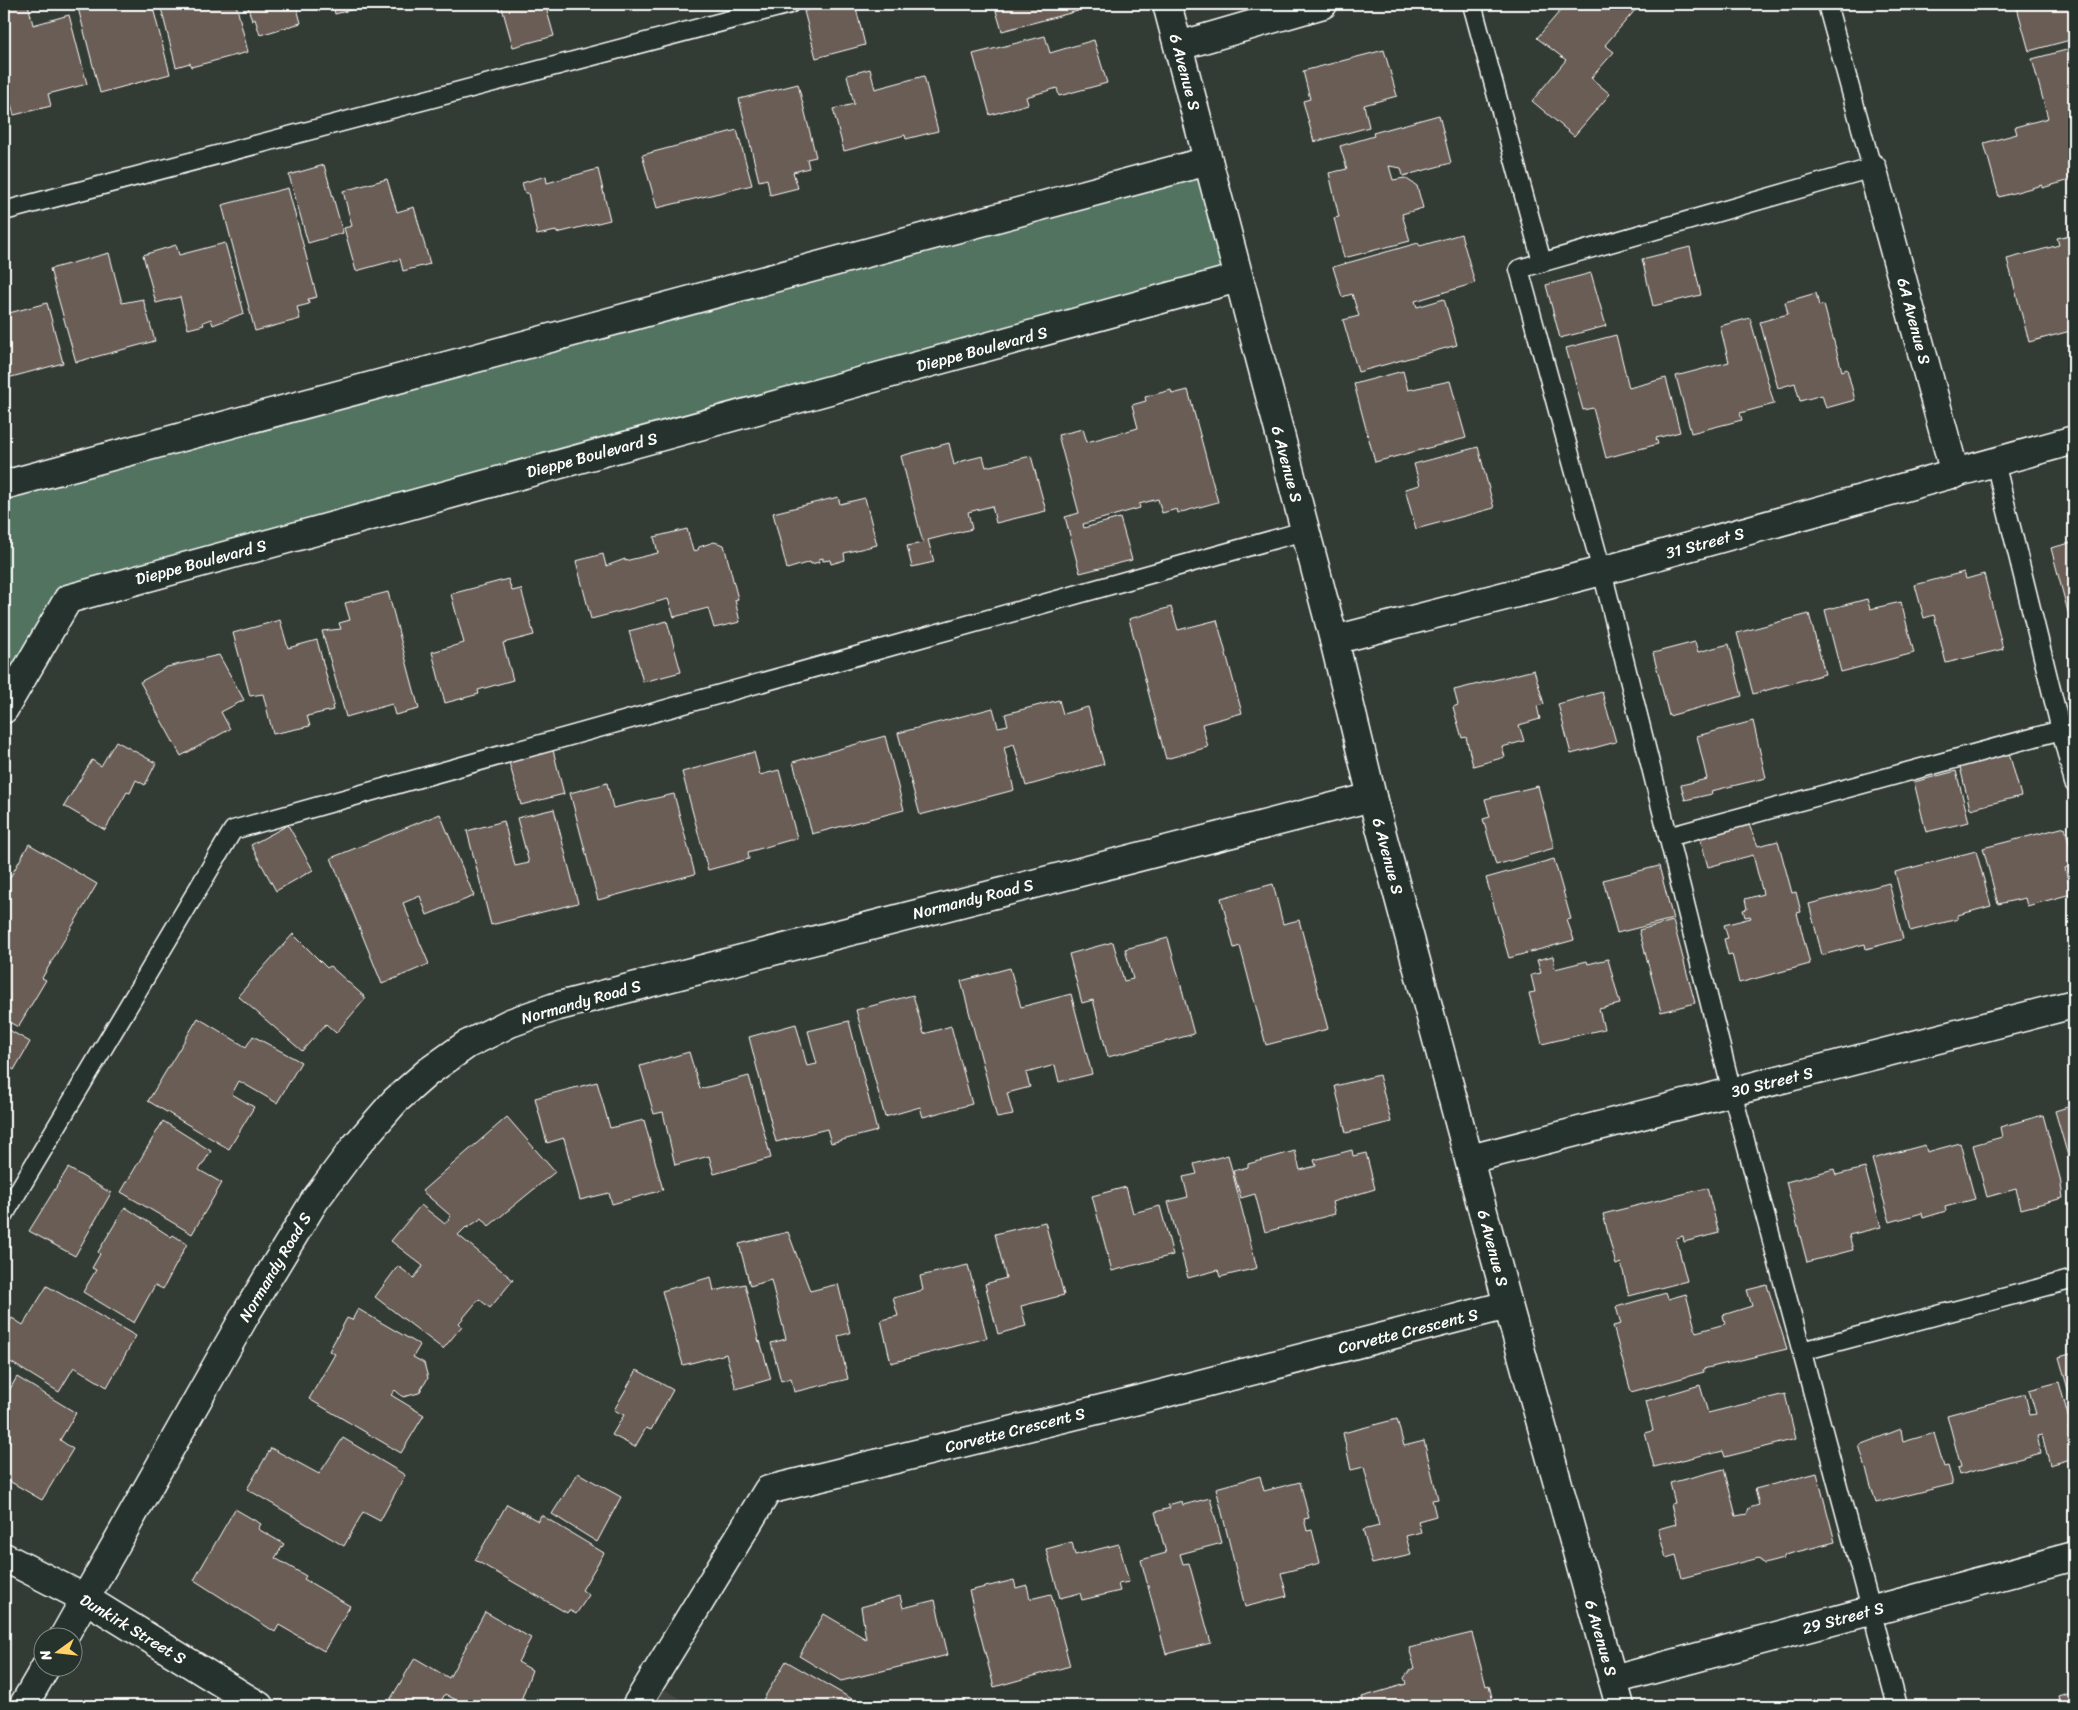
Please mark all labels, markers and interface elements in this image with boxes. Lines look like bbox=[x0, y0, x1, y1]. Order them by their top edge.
street label: 6 Avenue S bbox=[1161, 30, 1209, 114]
street label: 6A Avenue S bbox=[1888, 274, 1940, 368]
street label: Dieppe Boulevard S bbox=[913, 318, 1051, 380]
street label: 6 Avenue S bbox=[1263, 422, 1311, 506]
street label: Dieppe Boulevard S bbox=[523, 424, 661, 486]
street label: 31 Street S bbox=[1662, 519, 1748, 567]
street label: Dieppe Boulevard S bbox=[132, 531, 270, 593]
street label: 6 Avenue S bbox=[1364, 814, 1412, 898]
street label: Normandy Road S bbox=[909, 870, 1037, 928]
street label: Normandy Road S bbox=[517, 971, 645, 1033]
street label: 30 Street S bbox=[1728, 1058, 1816, 1106]
street label: Normandy Road S bbox=[231, 1206, 319, 1328]
street label: 6 Avenue S bbox=[1469, 1206, 1517, 1290]
street label: Corvette Crescent S bbox=[1335, 1300, 1481, 1362]
street label: Corvette Crescent S bbox=[942, 1399, 1088, 1461]
street label: Dunkirk Street S bbox=[74, 1586, 192, 1672]
street label: 29 Street S bbox=[1799, 1593, 1887, 1643]
street label: 6 Avenue S bbox=[1576, 1596, 1626, 1680]
north arrow bbox=[32, 1628, 82, 1678]
text: N bbox=[33, 1647, 60, 1664]

